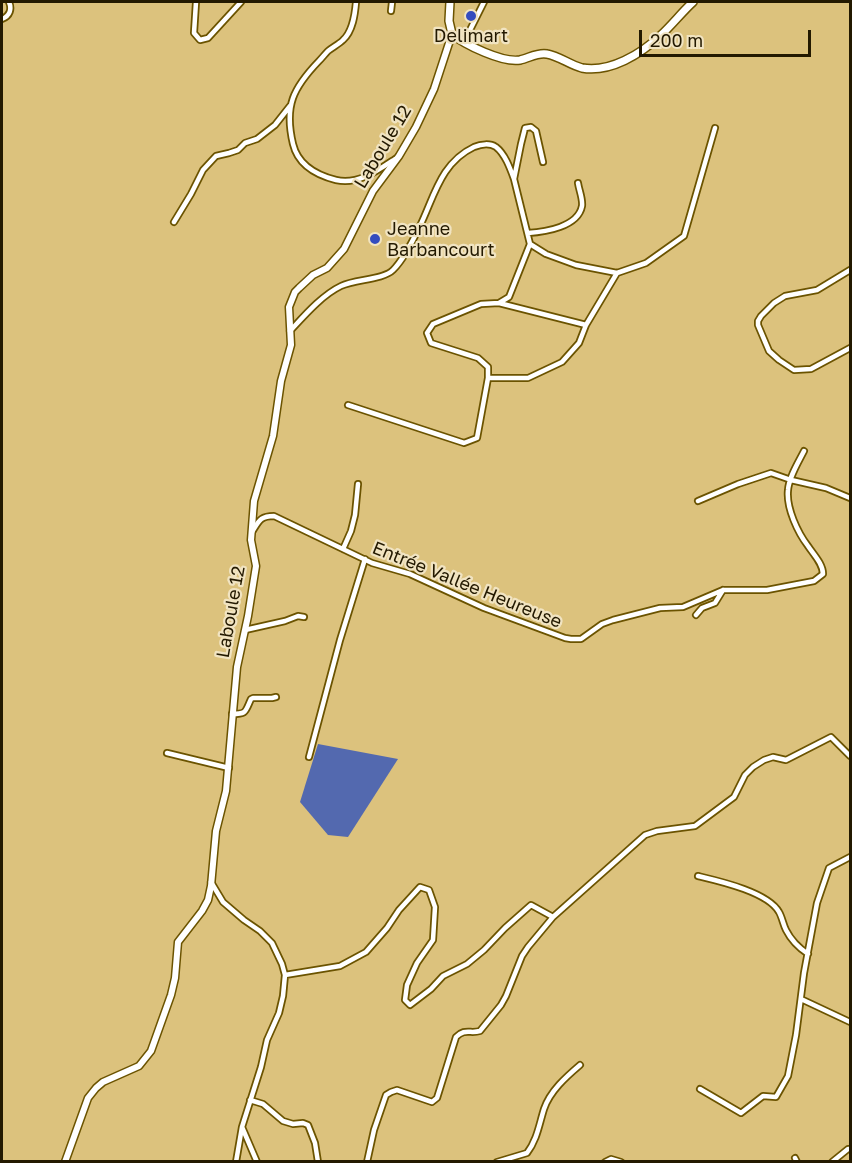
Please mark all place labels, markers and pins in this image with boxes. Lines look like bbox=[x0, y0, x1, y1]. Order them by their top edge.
marker: Delimart bbox=[464, 9, 478, 23]
place label: Delimart bbox=[434, 25, 508, 47]
place label: Jeanne Barbancourt bbox=[387, 218, 495, 260]
marker: Jeanne Barbancourt bbox=[368, 232, 382, 246]

